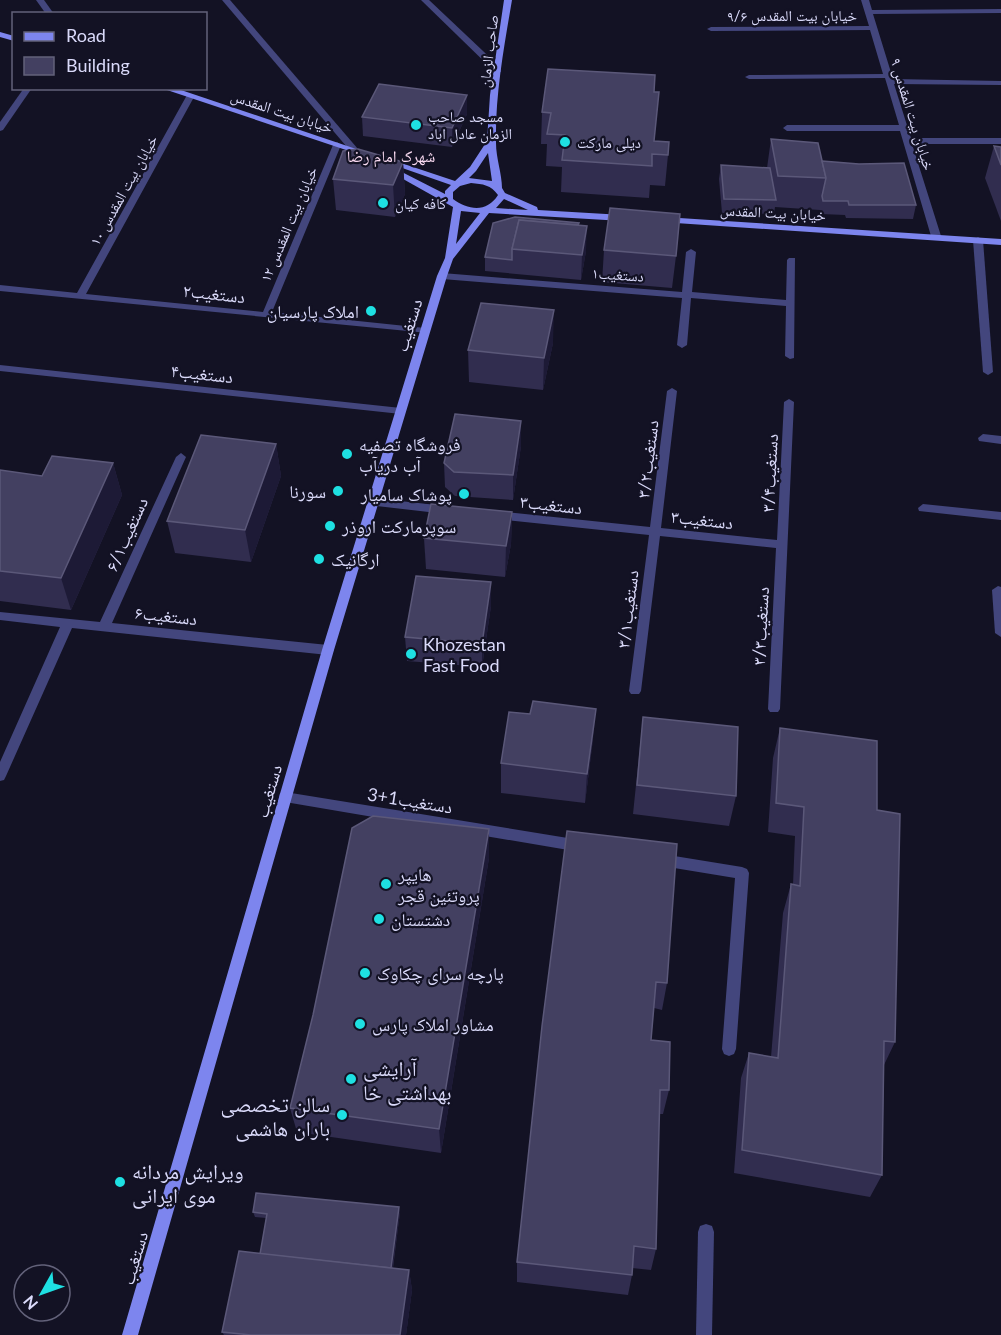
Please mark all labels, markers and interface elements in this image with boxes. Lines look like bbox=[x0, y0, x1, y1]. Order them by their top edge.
street label: خیابان بیت المقدس ۹/۶ bbox=[727, 6, 857, 26]
legend bbox=[12, 12, 207, 90]
street label: صاحب الزمان bbox=[475, 13, 503, 89]
text: Road bbox=[66, 24, 106, 46]
text: Building bbox=[66, 54, 130, 76]
street label: خیابان بیت المقدس ۹ bbox=[885, 56, 939, 173]
street label: خیابان بیت المقدس bbox=[228, 86, 336, 138]
place label: مسجد صاحب الزمان عادل اباد bbox=[428, 107, 512, 144]
marker: مسجد صاحب الزمان عادل اباد bbox=[409, 118, 423, 132]
street label: خیابان بیت المقدس ۱۰ bbox=[85, 131, 163, 249]
place label: دیلی مارکت bbox=[577, 133, 641, 153]
marker: دیلی مارکت bbox=[558, 135, 572, 149]
district label: شهرک امام رضا bbox=[347, 146, 435, 167]
street label: خیابان بیت المقدس ۱۲ bbox=[256, 163, 322, 285]
place label: کافه کیان bbox=[395, 194, 446, 214]
marker: کافه کیان bbox=[376, 196, 390, 210]
street label: خیابان بیت المقدس bbox=[720, 200, 827, 226]
street label: دستغیب۱ bbox=[591, 263, 645, 285]
street label: ۲دستغیب bbox=[182, 279, 246, 308]
street label: دستغیب bbox=[390, 296, 427, 354]
place label: املاک پارسیان bbox=[267, 300, 359, 323]
marker: املاک پارسیان bbox=[364, 304, 378, 318]
street label: دستغیب۴ bbox=[170, 359, 234, 388]
street label: ۳/۲دستغیب bbox=[631, 419, 663, 499]
place label: فروشگاه تصفیه آب دریآب bbox=[359, 433, 461, 477]
street label: ۳/۴دستغیب bbox=[756, 433, 783, 513]
marker: فروشگاه تصفیه آب دریآب bbox=[340, 447, 354, 461]
place label: سورنا bbox=[289, 480, 326, 502]
place label: پوشاک سامیار bbox=[360, 483, 452, 506]
marker: سورنا bbox=[331, 484, 345, 498]
marker: پوشاک سامیار bbox=[457, 487, 471, 501]
street label: دستغیب۳ bbox=[519, 490, 583, 519]
street label: دستغیب۶/۱ bbox=[100, 494, 153, 575]
street label: ۳دستغیب bbox=[670, 505, 734, 534]
place label: سوپرمارکت اروذر bbox=[341, 515, 456, 538]
marker: سوپرمارکت اروذر bbox=[323, 519, 337, 533]
place label: ارگانیک bbox=[331, 548, 380, 570]
marker: ارگانیک bbox=[312, 552, 326, 566]
street label: ۳/۱دستغیب bbox=[611, 569, 643, 649]
street label: ۳/۳دستغیب bbox=[747, 586, 774, 666]
street label: دستغیب۶ bbox=[134, 601, 198, 630]
place label: Khozestan Fast Food bbox=[423, 633, 506, 676]
marker: Khozestan Fast Food bbox=[404, 647, 418, 661]
street label: دستغیب bbox=[250, 762, 287, 820]
street label: 3+1دستغیب bbox=[366, 782, 454, 818]
place label: هایپر پروتئین قجر bbox=[397, 863, 480, 907]
marker: هایپر پروتئین قجر bbox=[379, 877, 393, 891]
place label: دشتستان bbox=[391, 908, 450, 931]
marker: دشتستان bbox=[372, 912, 386, 926]
place label: پارچه سرای چکاوک bbox=[377, 962, 504, 985]
marker: پارچه سرای چکاوک bbox=[358, 966, 372, 980]
place label: مشاور املاک پارس bbox=[372, 1013, 494, 1036]
marker: مشاور املاک پارس bbox=[353, 1017, 367, 1031]
place label: آرایشی بهداشتی خا bbox=[363, 1055, 452, 1106]
marker: آرایشی بهداشتی خا bbox=[344, 1072, 358, 1086]
place label: سالن تخصصی باران هاشمی bbox=[220, 1091, 330, 1142]
marker: سالن تخصصی باران هاشمی bbox=[335, 1108, 349, 1122]
place label: ویرایش مردانه موی ایرانی bbox=[132, 1158, 243, 1209]
marker: ویرایش مردانه موی ایرانی bbox=[113, 1175, 127, 1189]
street label: دستغیب bbox=[116, 1229, 153, 1287]
north arrow bbox=[12, 1263, 72, 1323]
text: N bbox=[19, 1292, 41, 1314]

